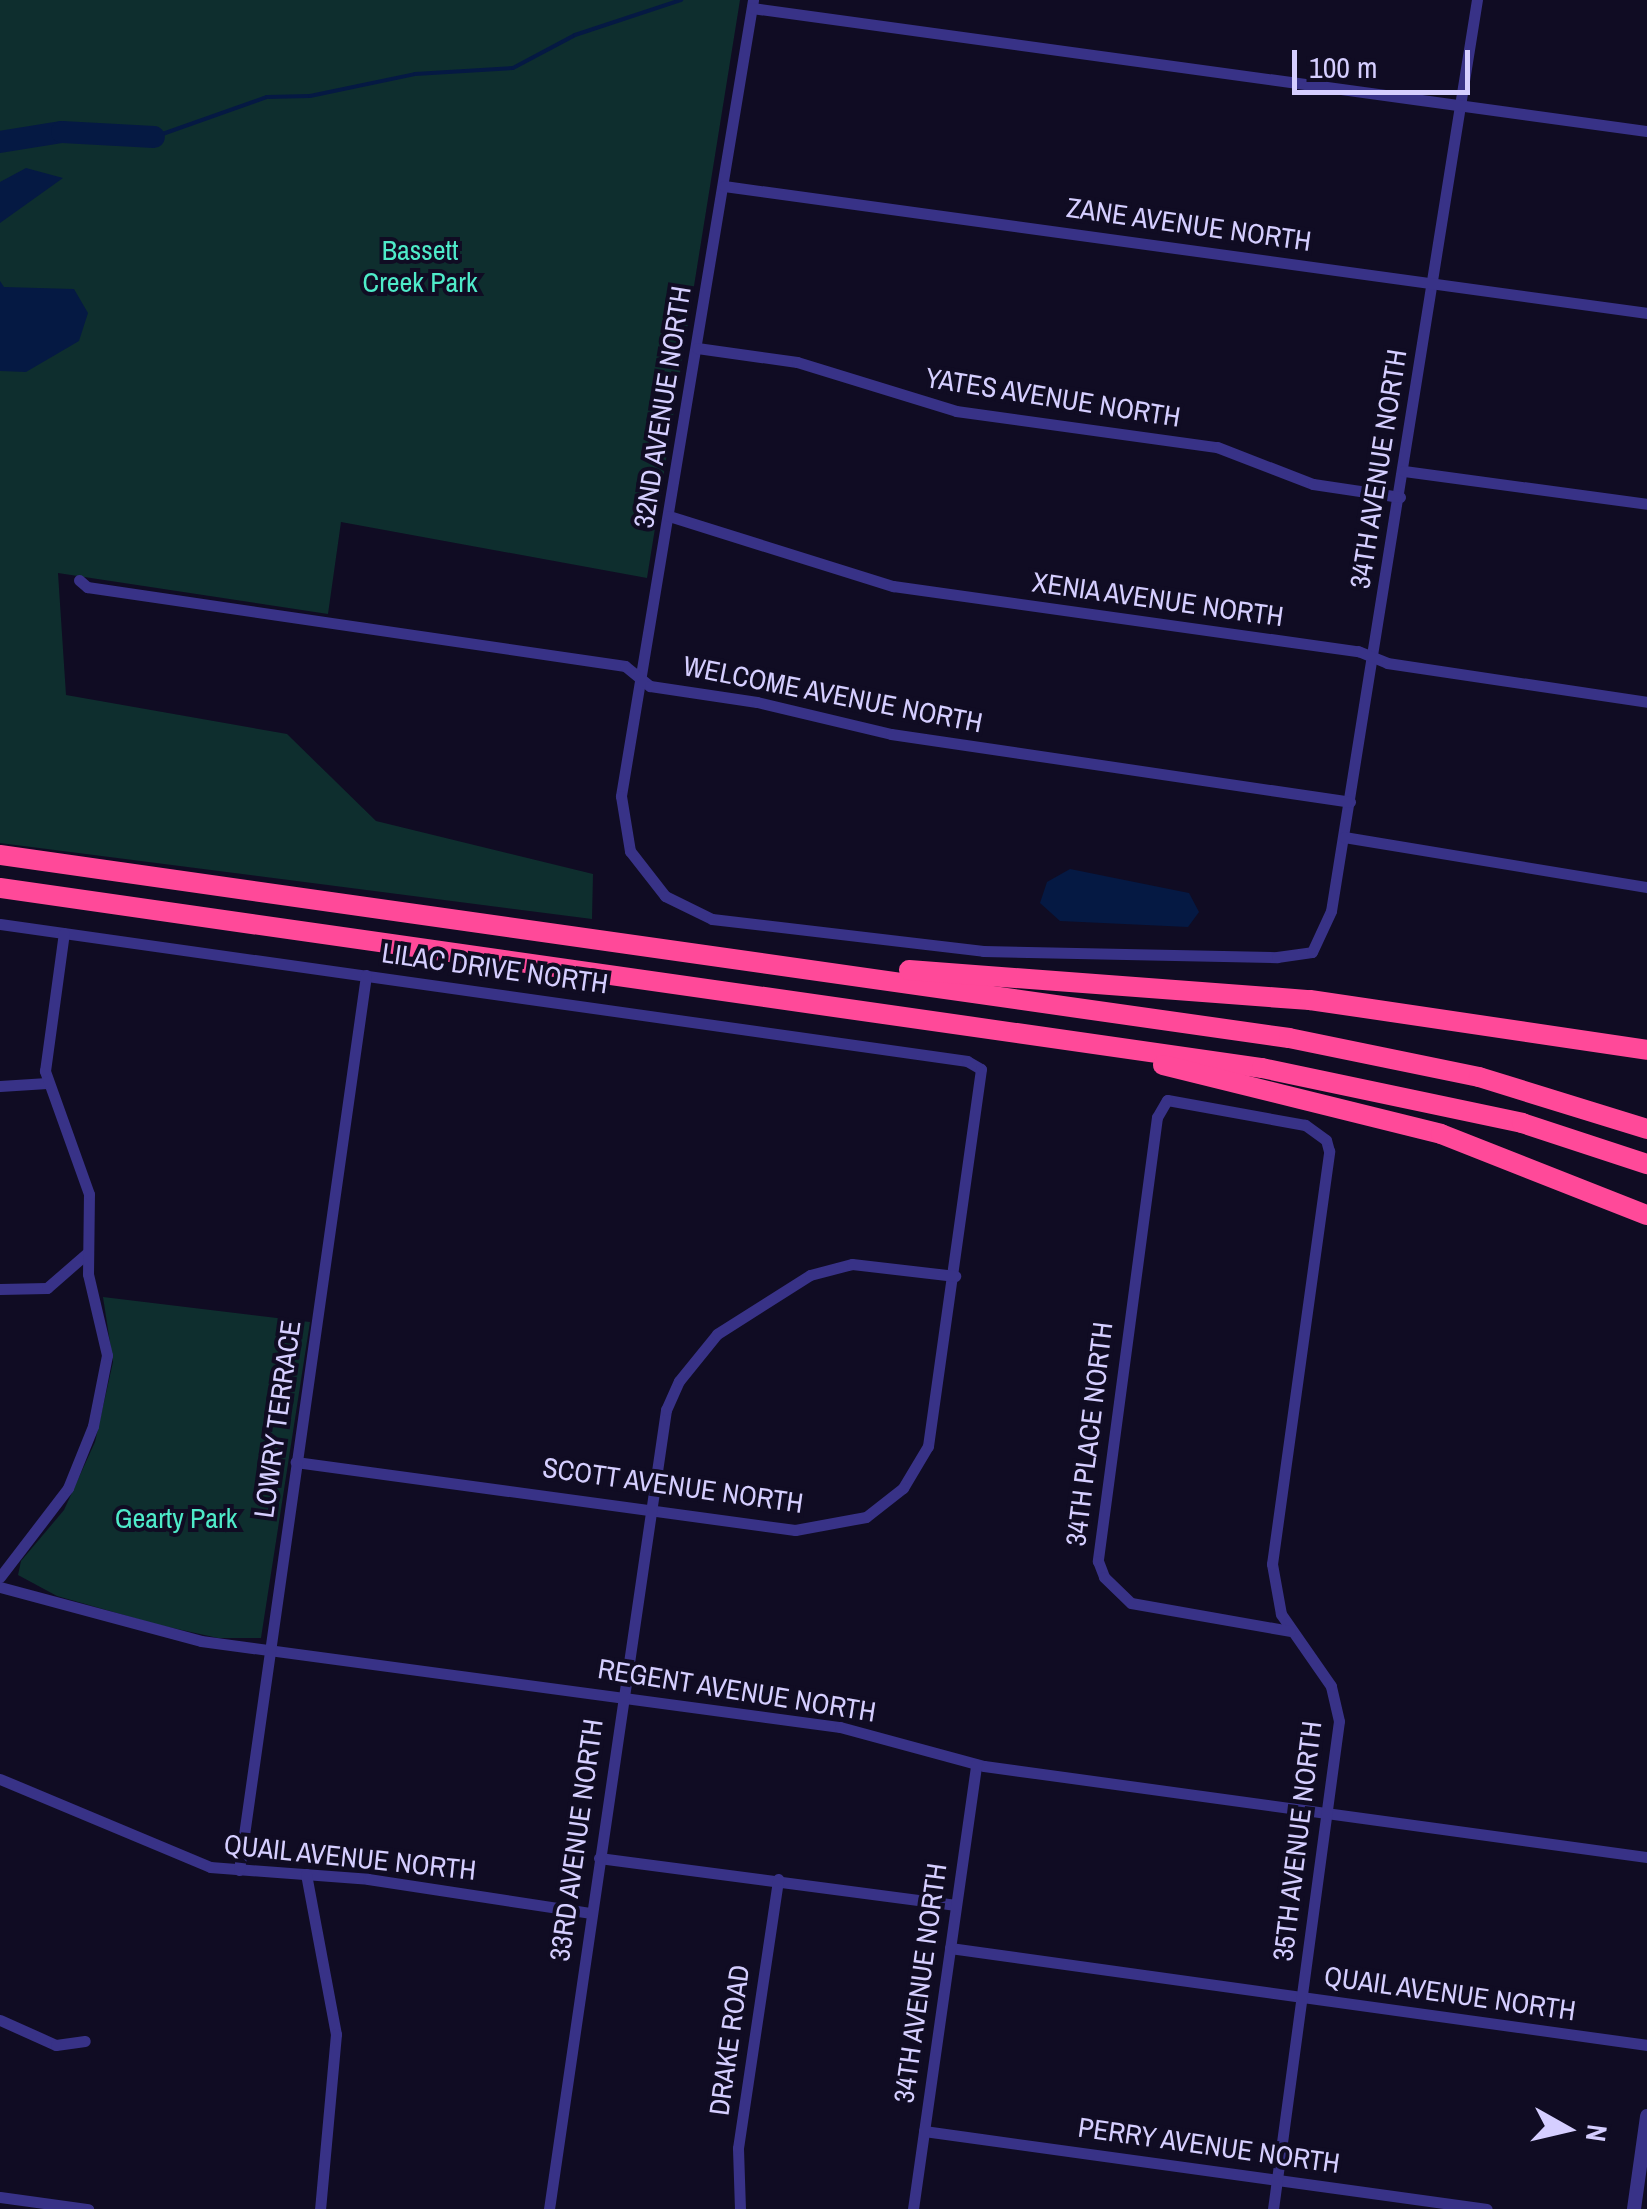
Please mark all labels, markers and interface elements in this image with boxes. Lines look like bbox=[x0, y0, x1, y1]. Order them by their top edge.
scale bar bbox=[1297, 30, 1474, 92]
text: 100 m bbox=[1309, 47, 1377, 87]
street label: ZANE AVENUE NORTH bbox=[1064, 190, 1314, 258]
park label: Bassett Creek Park bbox=[363, 233, 477, 299]
street label: 32ND AVENUE NORTH bbox=[626, 283, 698, 531]
street label: 34TH AVENUE NORTH bbox=[1342, 346, 1414, 592]
street label: YATES AVENUE NORTH bbox=[923, 360, 1183, 434]
street label: XENIA AVENUE NORTH bbox=[1029, 565, 1287, 633]
street label: WELCOME AVENUE NORTH bbox=[680, 648, 986, 740]
street label: LILAC DRIVE NORTH bbox=[380, 935, 610, 1001]
street label: LOWRY TERRACE bbox=[246, 1318, 308, 1520]
street label: 34TH PLACE NORTH bbox=[1059, 1320, 1119, 1548]
street label: SCOTT AVENUE NORTH bbox=[540, 1450, 806, 1520]
park label: Gearty Park bbox=[115, 1501, 237, 1535]
street label: REGENT AVENUE NORTH bbox=[595, 1651, 879, 1729]
street label: 33RD AVENUE NORTH bbox=[542, 1716, 610, 1964]
street label: 35TH AVENUE NORTH bbox=[1266, 1718, 1328, 1964]
street label: QUAIL AVENUE NORTH bbox=[221, 1827, 479, 1887]
street label: 34TH AVENUE NORTH bbox=[886, 1860, 954, 2106]
street label: QUAIL AVENUE NORTH bbox=[1321, 1959, 1579, 2027]
street label: DRAKE ROAD bbox=[702, 1962, 756, 2118]
north arrow bbox=[1517, 2079, 1617, 2179]
street label: PERRY AVENUE NORTH bbox=[1075, 2110, 1343, 2180]
text: N bbox=[1577, 2122, 1617, 2144]

